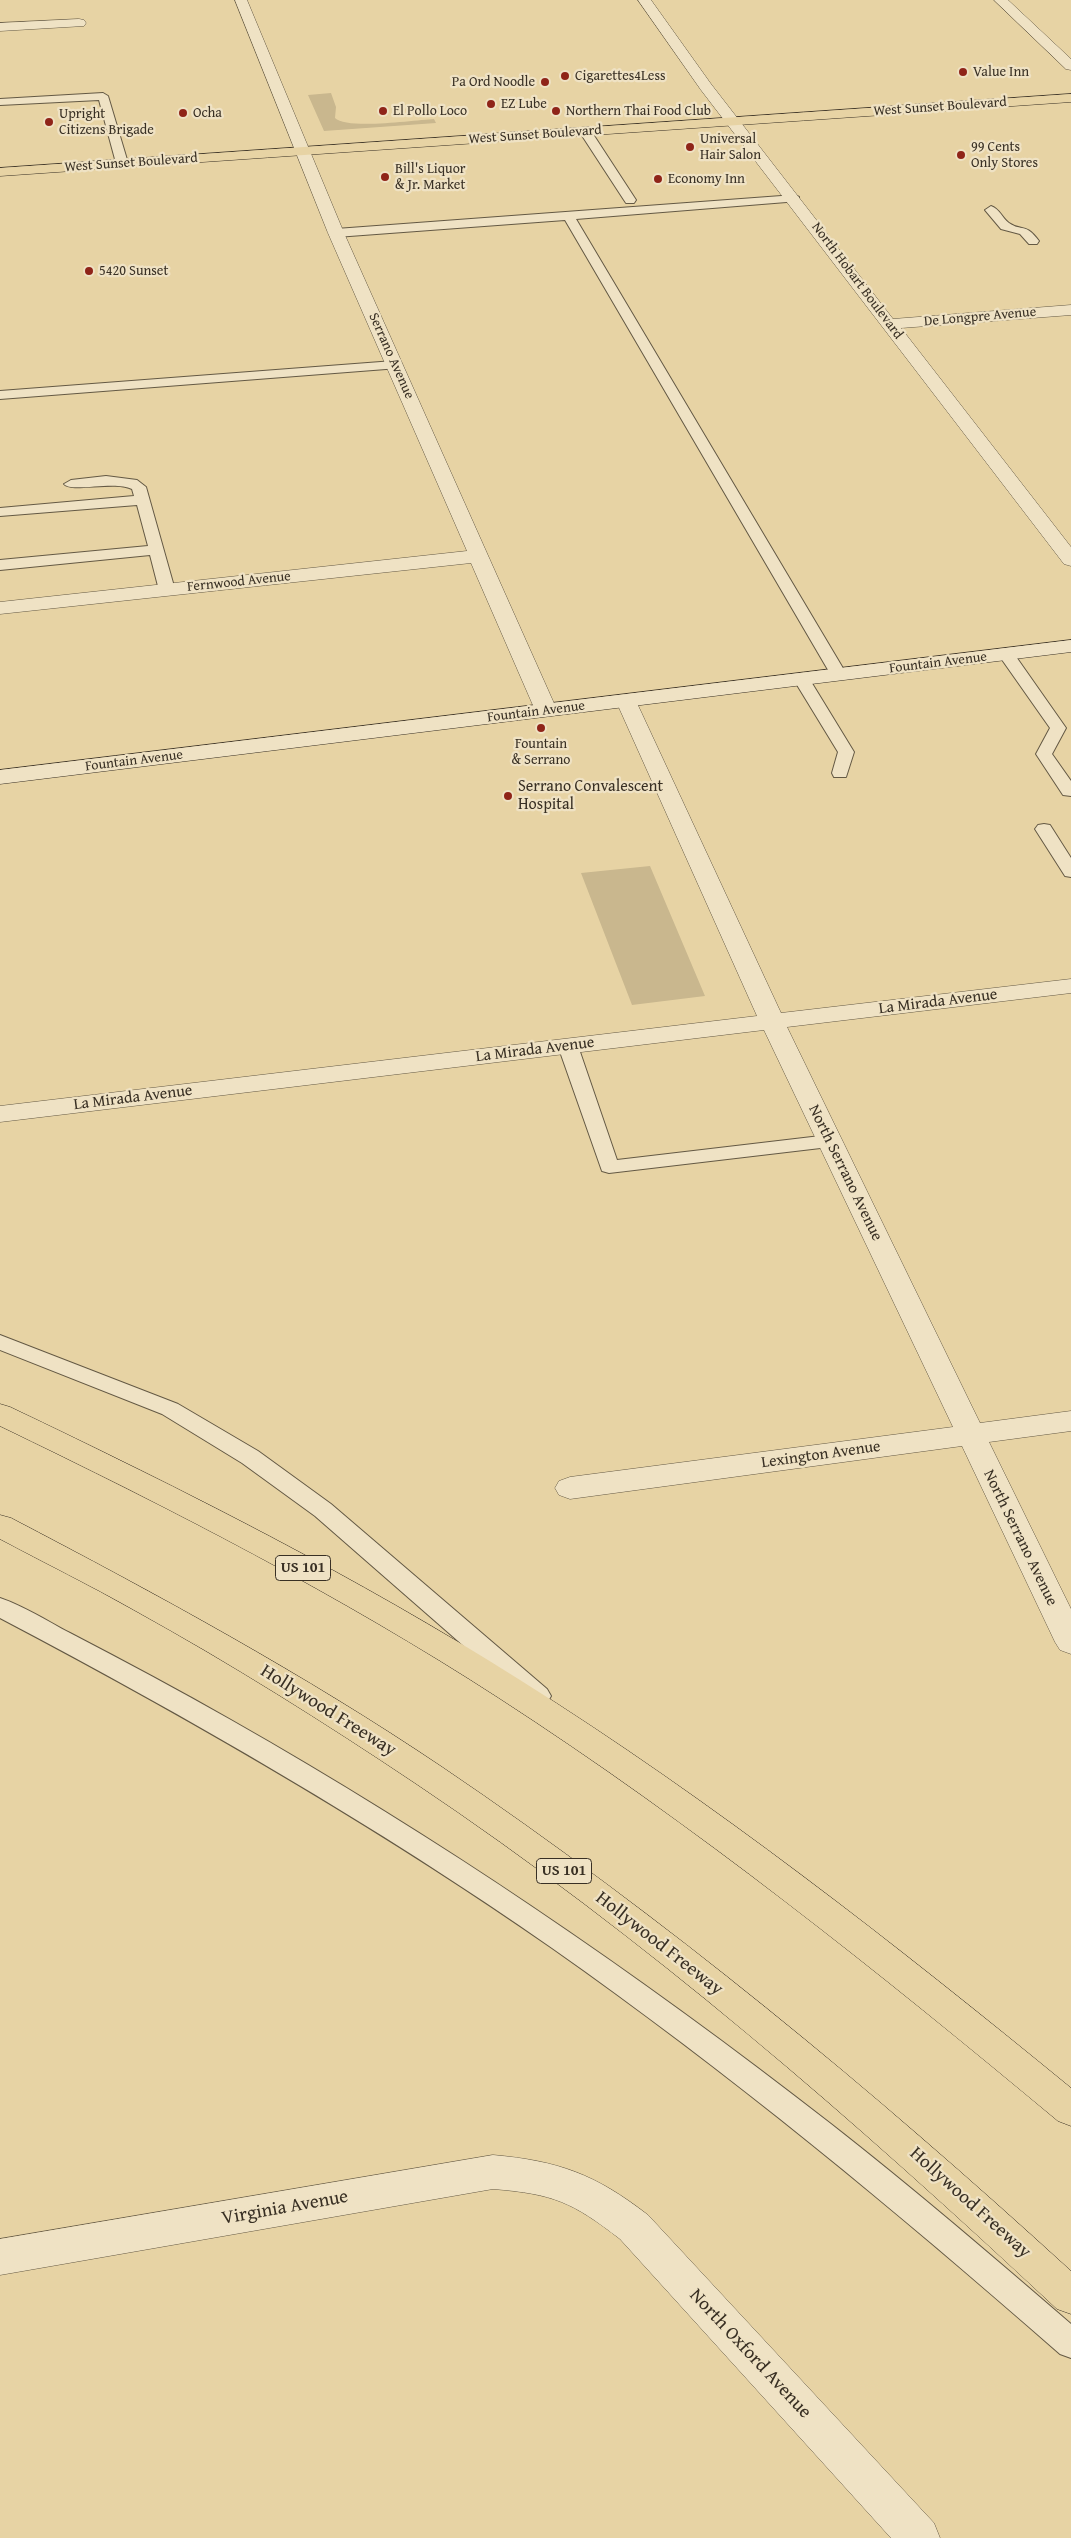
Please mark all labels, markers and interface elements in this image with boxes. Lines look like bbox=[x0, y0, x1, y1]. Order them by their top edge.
place label: Value Inn bbox=[973, 64, 1029, 80]
marker: Value Inn bbox=[957, 66, 969, 78]
place label: Cigarettes4Less bbox=[575, 68, 666, 84]
marker: Cigarettes4Less bbox=[559, 70, 571, 82]
place label: Pa Ord Noodle bbox=[452, 74, 535, 90]
marker: Pa Ord Noodle bbox=[539, 76, 551, 88]
street label: West Sunset Boulevard bbox=[873, 94, 1007, 120]
place label: EZ Lube bbox=[501, 96, 547, 112]
marker: EZ Lube bbox=[485, 98, 497, 110]
place label: El Pollo Loco bbox=[393, 103, 467, 119]
place label: Northern Thai Food Club bbox=[566, 103, 711, 119]
place label: Ocha bbox=[193, 105, 222, 121]
marker: El Pollo Loco bbox=[377, 105, 389, 117]
marker: Northern Thai Food Club bbox=[550, 105, 562, 117]
place label: Upright Citizens Brigade bbox=[59, 106, 154, 138]
marker: Ocha bbox=[177, 107, 189, 119]
marker: Upright Citizens Brigade bbox=[43, 116, 55, 128]
street label: West Sunset Boulevard bbox=[468, 122, 602, 148]
place label: Universal Hair Salon bbox=[700, 131, 761, 164]
place label: 99 Cents Only Stores bbox=[971, 139, 1038, 172]
marker: Universal Hair Salon bbox=[684, 141, 696, 153]
marker: 99 Cents Only Stores bbox=[955, 149, 967, 161]
street label: West Sunset Boulevard bbox=[64, 150, 198, 176]
place label: Bill's Liquor & Jr. Market bbox=[395, 161, 466, 193]
marker: Bill's Liquor & Jr. Market bbox=[379, 171, 391, 183]
place label: Economy Inn bbox=[668, 171, 745, 187]
marker: Economy Inn bbox=[652, 173, 664, 185]
street label: North Hobart Boulevard bbox=[808, 219, 906, 343]
place label: 5420 Sunset bbox=[99, 263, 168, 279]
marker: 5420 Sunset bbox=[83, 265, 95, 277]
street label: De Longpre Avenue bbox=[923, 304, 1037, 330]
street label: Serrano Avenue bbox=[365, 310, 417, 402]
street label: Fernwood Avenue bbox=[186, 568, 292, 596]
street label: Fountain Avenue bbox=[888, 649, 988, 677]
street label: Fountain Avenue bbox=[486, 698, 586, 726]
marker: Fountain & Serrano bbox=[535, 722, 547, 734]
place label: Fountain & Serrano bbox=[512, 736, 570, 769]
street label: Fountain Avenue bbox=[84, 747, 184, 775]
place label: Serrano Convalescent Hospital bbox=[518, 777, 663, 815]
marker: Serrano Convalescent Hospital bbox=[502, 790, 514, 802]
street label: La Mirada Avenue bbox=[878, 985, 998, 1019]
street label: La Mirada Avenue bbox=[475, 1033, 595, 1067]
street label: La Mirada Avenue bbox=[73, 1081, 193, 1115]
street label: North Serrano Avenue bbox=[804, 1102, 886, 1244]
street label: Lexington Avenue bbox=[760, 1437, 882, 1473]
street label: North Serrano Avenue bbox=[979, 1467, 1061, 1609]
road number: US 101 bbox=[276, 1556, 330, 1580]
street label: Hollywood Freeway bbox=[256, 1660, 400, 1762]
road number: US 101 bbox=[536, 1858, 592, 1884]
street label: Hollywood Freeway bbox=[591, 1887, 727, 2001]
street label: Hollywood Freeway bbox=[905, 2142, 1035, 2264]
street label: Virginia Avenue bbox=[220, 2186, 350, 2230]
street label: North Oxford Avenue bbox=[684, 2284, 816, 2424]

